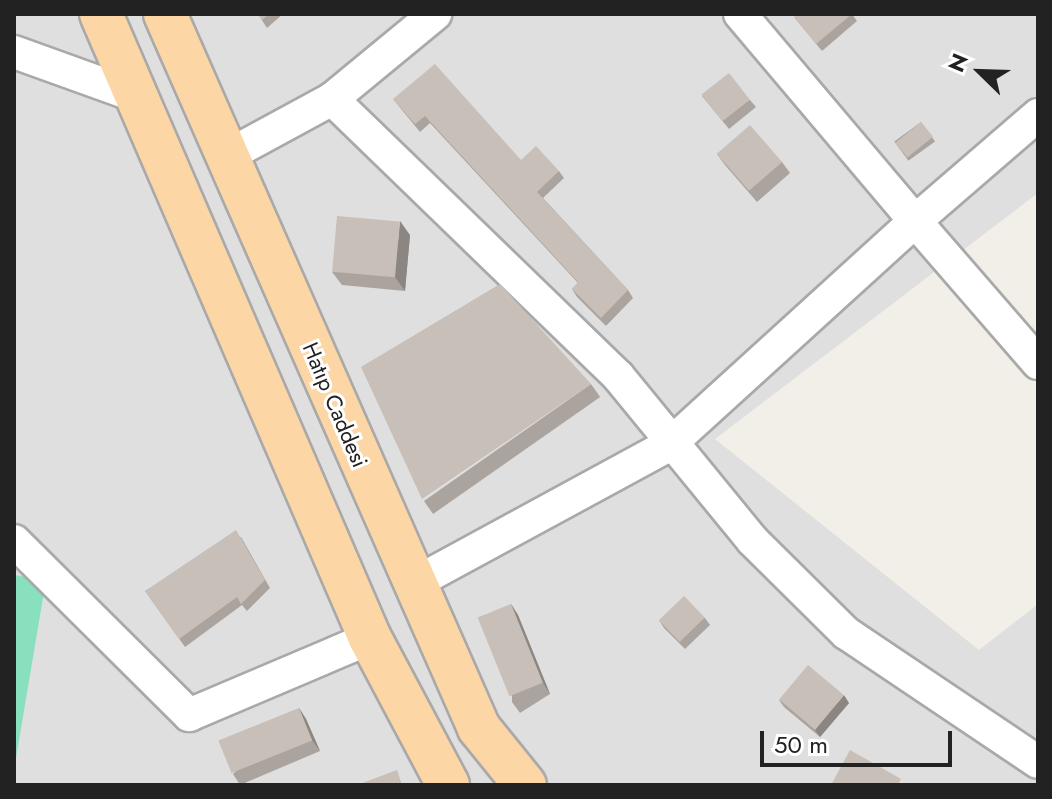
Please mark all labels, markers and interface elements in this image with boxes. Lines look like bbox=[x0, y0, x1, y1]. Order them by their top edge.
north arrow bbox=[940, 32, 1020, 112]
text: N bbox=[940, 48, 976, 77]
street label: Hatıp Caddesi bbox=[297, 339, 373, 471]
scale bar bbox=[764, 715, 956, 765]
text: 50 m bbox=[774, 727, 828, 762]

